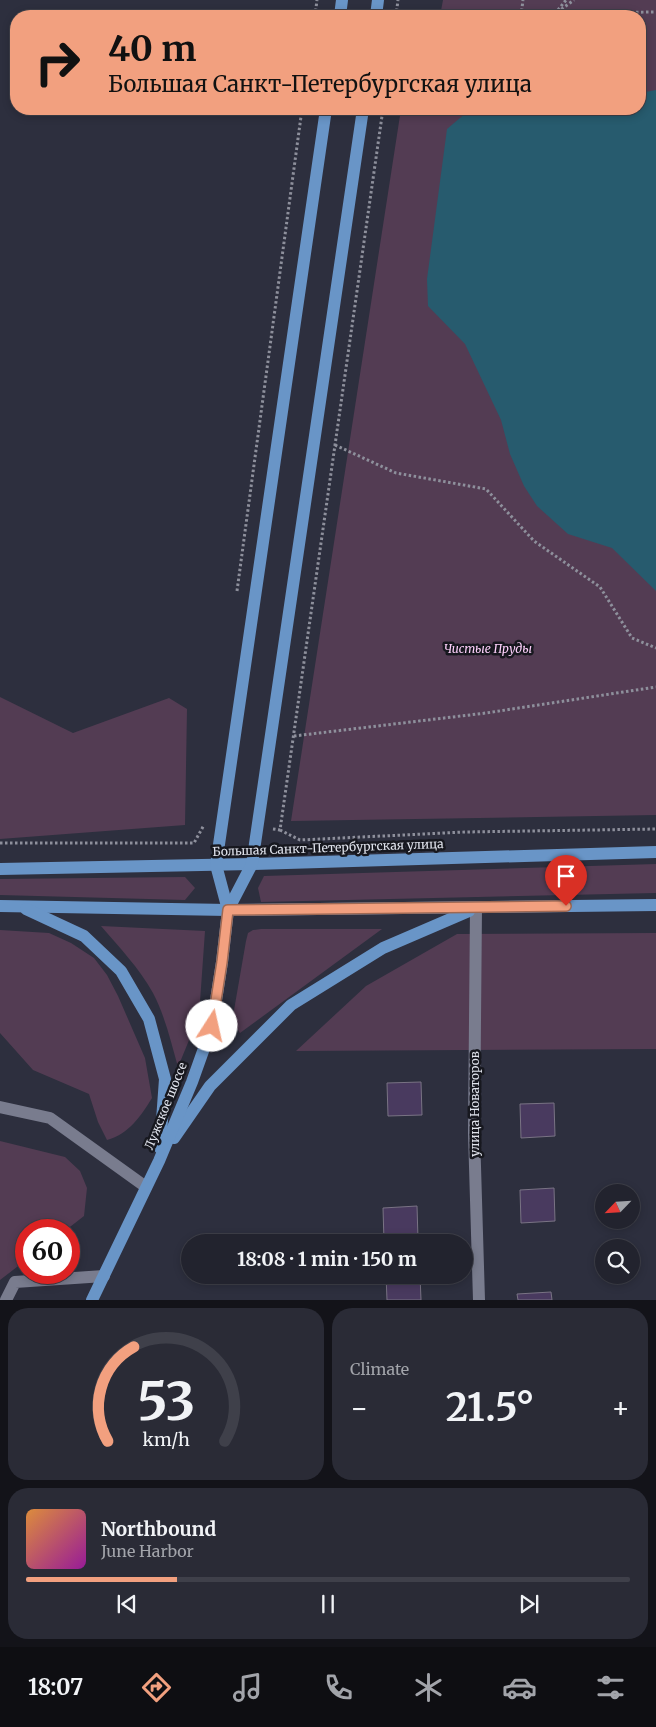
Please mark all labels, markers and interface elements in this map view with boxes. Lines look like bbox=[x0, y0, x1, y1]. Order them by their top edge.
text: 40 m bbox=[108, 27, 196, 71]
icon: right bbox=[25, 30, 90, 95]
text: Большая Санкт-Петербургская улица bbox=[108, 70, 532, 98]
park label: Чистые Пруды bbox=[444, 641, 532, 656]
street label: Большая Санкт-Петербургская улица bbox=[212, 836, 444, 859]
pin bbox=[545, 855, 587, 906]
icon: arrive bbox=[552, 862, 580, 890]
position arrow bbox=[185, 999, 237, 1051]
street label: улица Новаторов bbox=[467, 1051, 482, 1157]
street label: Лужское шоссе bbox=[141, 1060, 190, 1152]
north arrow bbox=[595, 1184, 640, 1229]
map controls bbox=[595, 1184, 640, 1284]
speed limit sign: 60 bbox=[15, 1219, 80, 1284]
button: search bbox=[595, 1239, 640, 1284]
text: 18:08 · 1 min · 150 m bbox=[237, 1247, 417, 1271]
text: Climate bbox=[350, 1359, 409, 1379]
text: 53 bbox=[137, 1369, 195, 1434]
text: 21.5° bbox=[446, 1384, 534, 1431]
text: − bbox=[350, 1390, 369, 1426]
text: + bbox=[611, 1390, 630, 1426]
text: km/h bbox=[142, 1428, 190, 1451]
text: Northbound bbox=[101, 1517, 216, 1541]
text: June Harbor bbox=[101, 1541, 194, 1561]
icon: previous bbox=[113, 1590, 141, 1618]
icon: pause bbox=[314, 1590, 342, 1618]
icon: next bbox=[515, 1590, 543, 1618]
icon: directions bbox=[139, 1670, 174, 1705]
icon: music bbox=[230, 1670, 265, 1705]
icon: phone bbox=[321, 1670, 356, 1705]
icon: climate bbox=[411, 1670, 446, 1705]
icon: car bbox=[502, 1670, 537, 1705]
icon: filters bbox=[593, 1670, 628, 1705]
text: 18:07 bbox=[28, 1673, 83, 1701]

